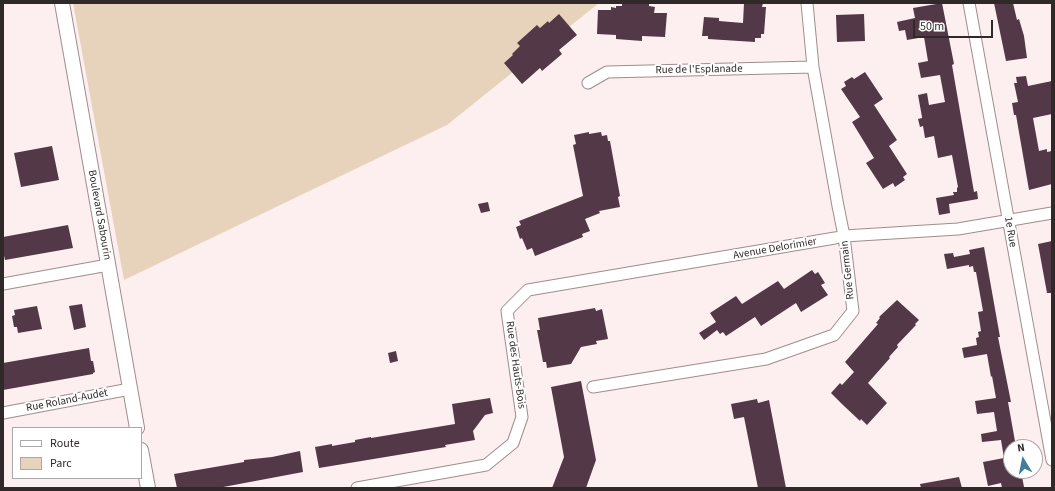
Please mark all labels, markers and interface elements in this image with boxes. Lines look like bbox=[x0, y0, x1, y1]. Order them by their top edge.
scale bar bbox=[915, 12, 995, 38]
text: 50 m bbox=[920, 18, 944, 35]
street label: Rue de l'Esplanade bbox=[655, 63, 743, 77]
street label: Boulevard Sabourin bbox=[85, 169, 113, 261]
street label: 1e Rue bbox=[1001, 216, 1019, 248]
street label: Avenue Delorimier bbox=[732, 235, 818, 263]
street label: Rue Germain bbox=[838, 240, 858, 300]
street label: Rue des Hauts-Bois bbox=[502, 320, 528, 410]
street label: Rue Roland-Audet bbox=[25, 387, 109, 415]
legend bbox=[12, 427, 142, 479]
text: Route bbox=[50, 435, 80, 452]
north arrow bbox=[1003, 439, 1043, 479]
text: N bbox=[1016, 440, 1026, 456]
text: Parc bbox=[50, 455, 72, 472]

